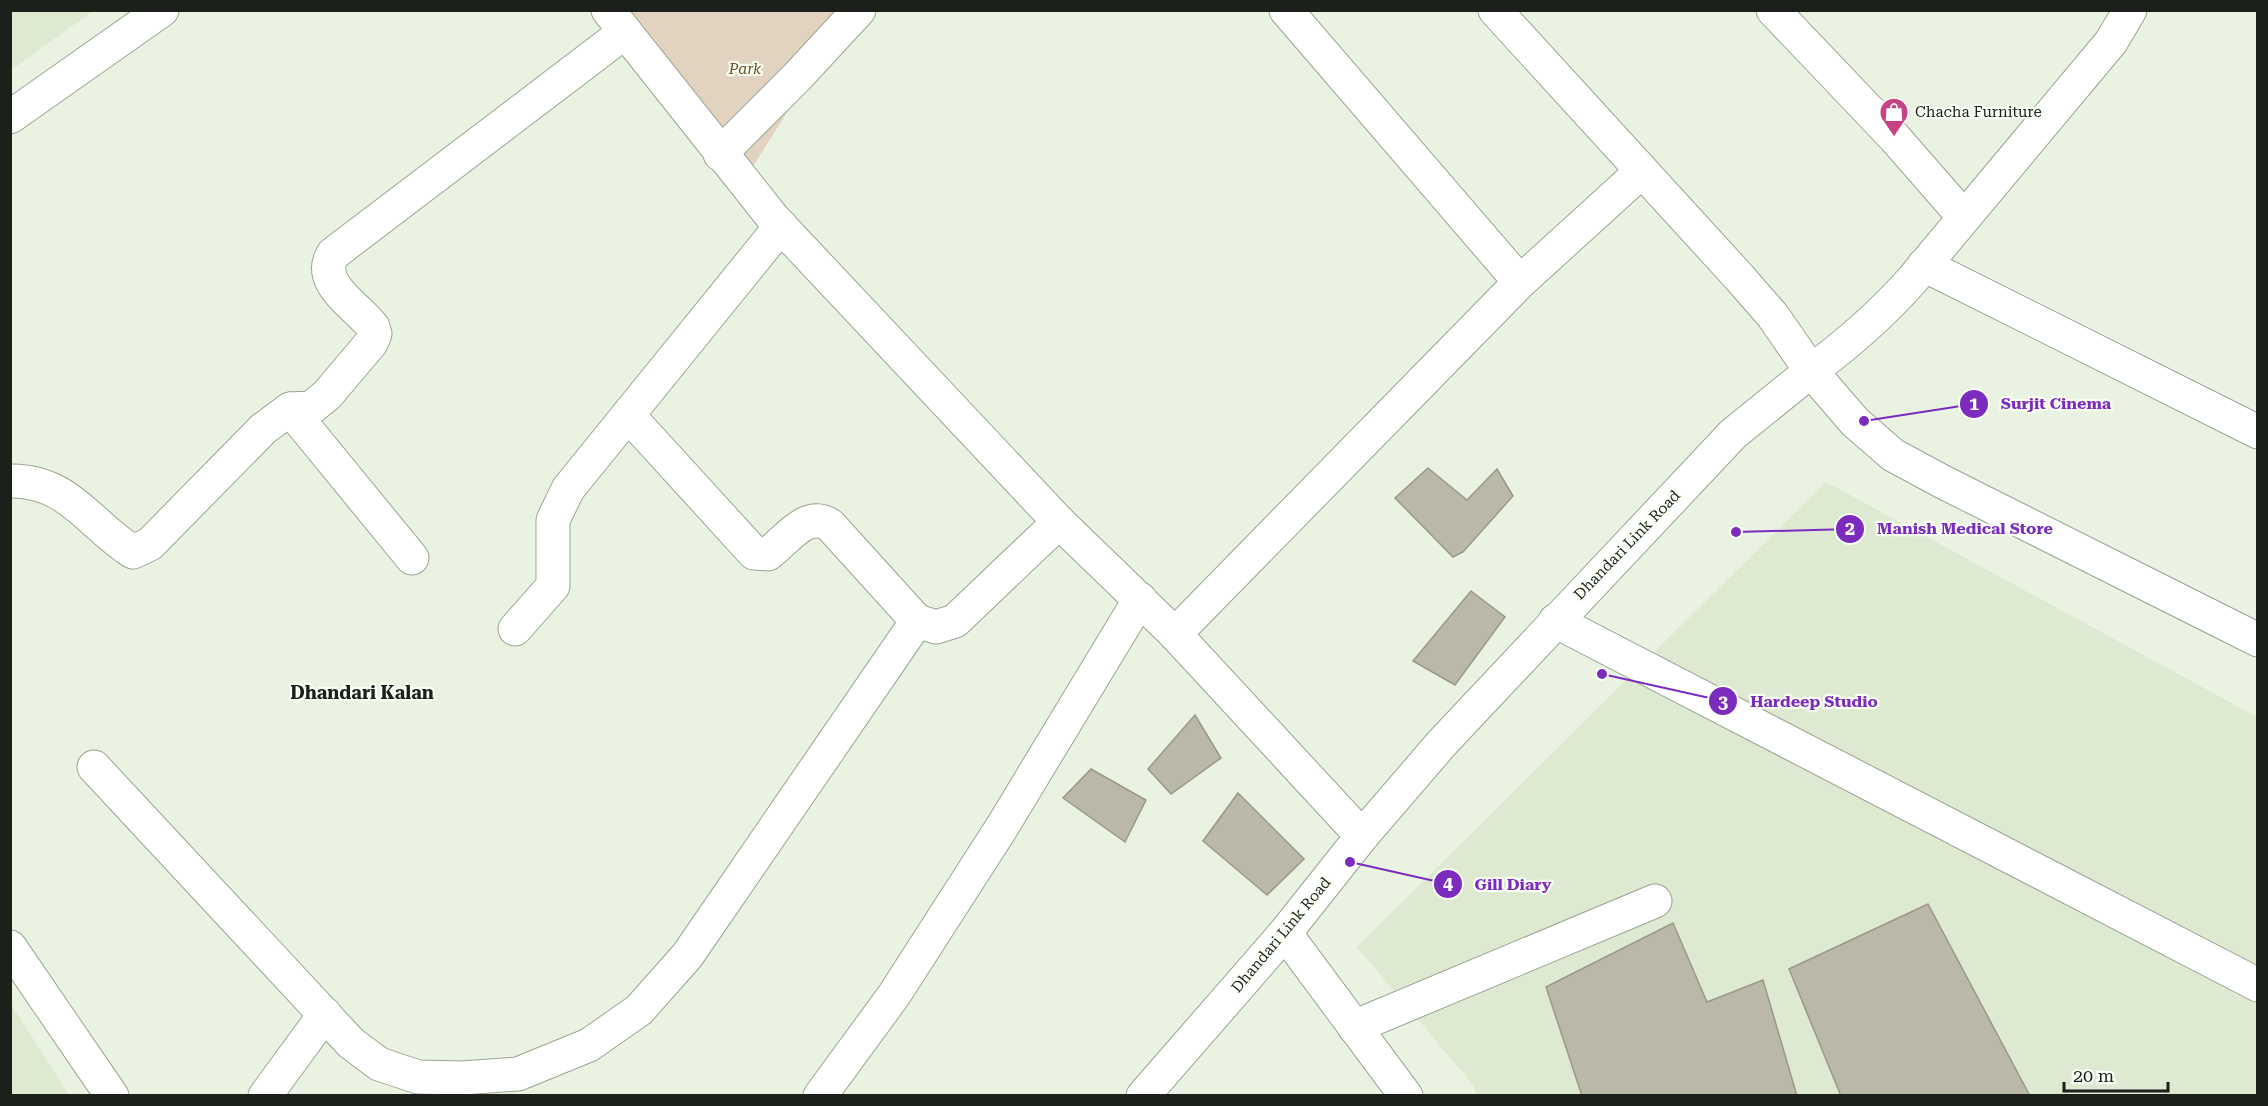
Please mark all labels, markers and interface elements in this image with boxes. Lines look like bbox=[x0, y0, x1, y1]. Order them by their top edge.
park label: Park bbox=[728, 60, 762, 78]
shop icon: Chacha Furniture bbox=[1878, 96, 1910, 138]
place label: Chacha Furniture bbox=[1915, 103, 2042, 121]
callout: Surjit Cinema bbox=[1959, 387, 2124, 421]
text: 1 bbox=[1969, 393, 1979, 414]
text: Surjit Cinema bbox=[2001, 394, 2112, 413]
street label: Dhandari Link Road bbox=[1570, 486, 1684, 603]
callout: Manish Medical Store bbox=[1835, 512, 2065, 546]
text: 2 bbox=[1845, 518, 1855, 539]
text: Manish Medical Store bbox=[1877, 519, 2053, 538]
district label: Dhandari Kalan bbox=[290, 682, 434, 703]
callout: Hardeep Studio bbox=[1708, 684, 1890, 718]
text: 3 bbox=[1718, 691, 1728, 712]
text: Hardeep Studio bbox=[1750, 692, 1878, 711]
callout: Gill Diary bbox=[1433, 867, 1563, 901]
street label: Dhandari Link Road bbox=[1227, 873, 1335, 996]
text: 4 bbox=[1443, 873, 1453, 894]
text: Gill Diary bbox=[1475, 875, 1552, 894]
scale bar bbox=[2064, 1055, 2168, 1093]
text: 20 m bbox=[2073, 1065, 2114, 1086]

